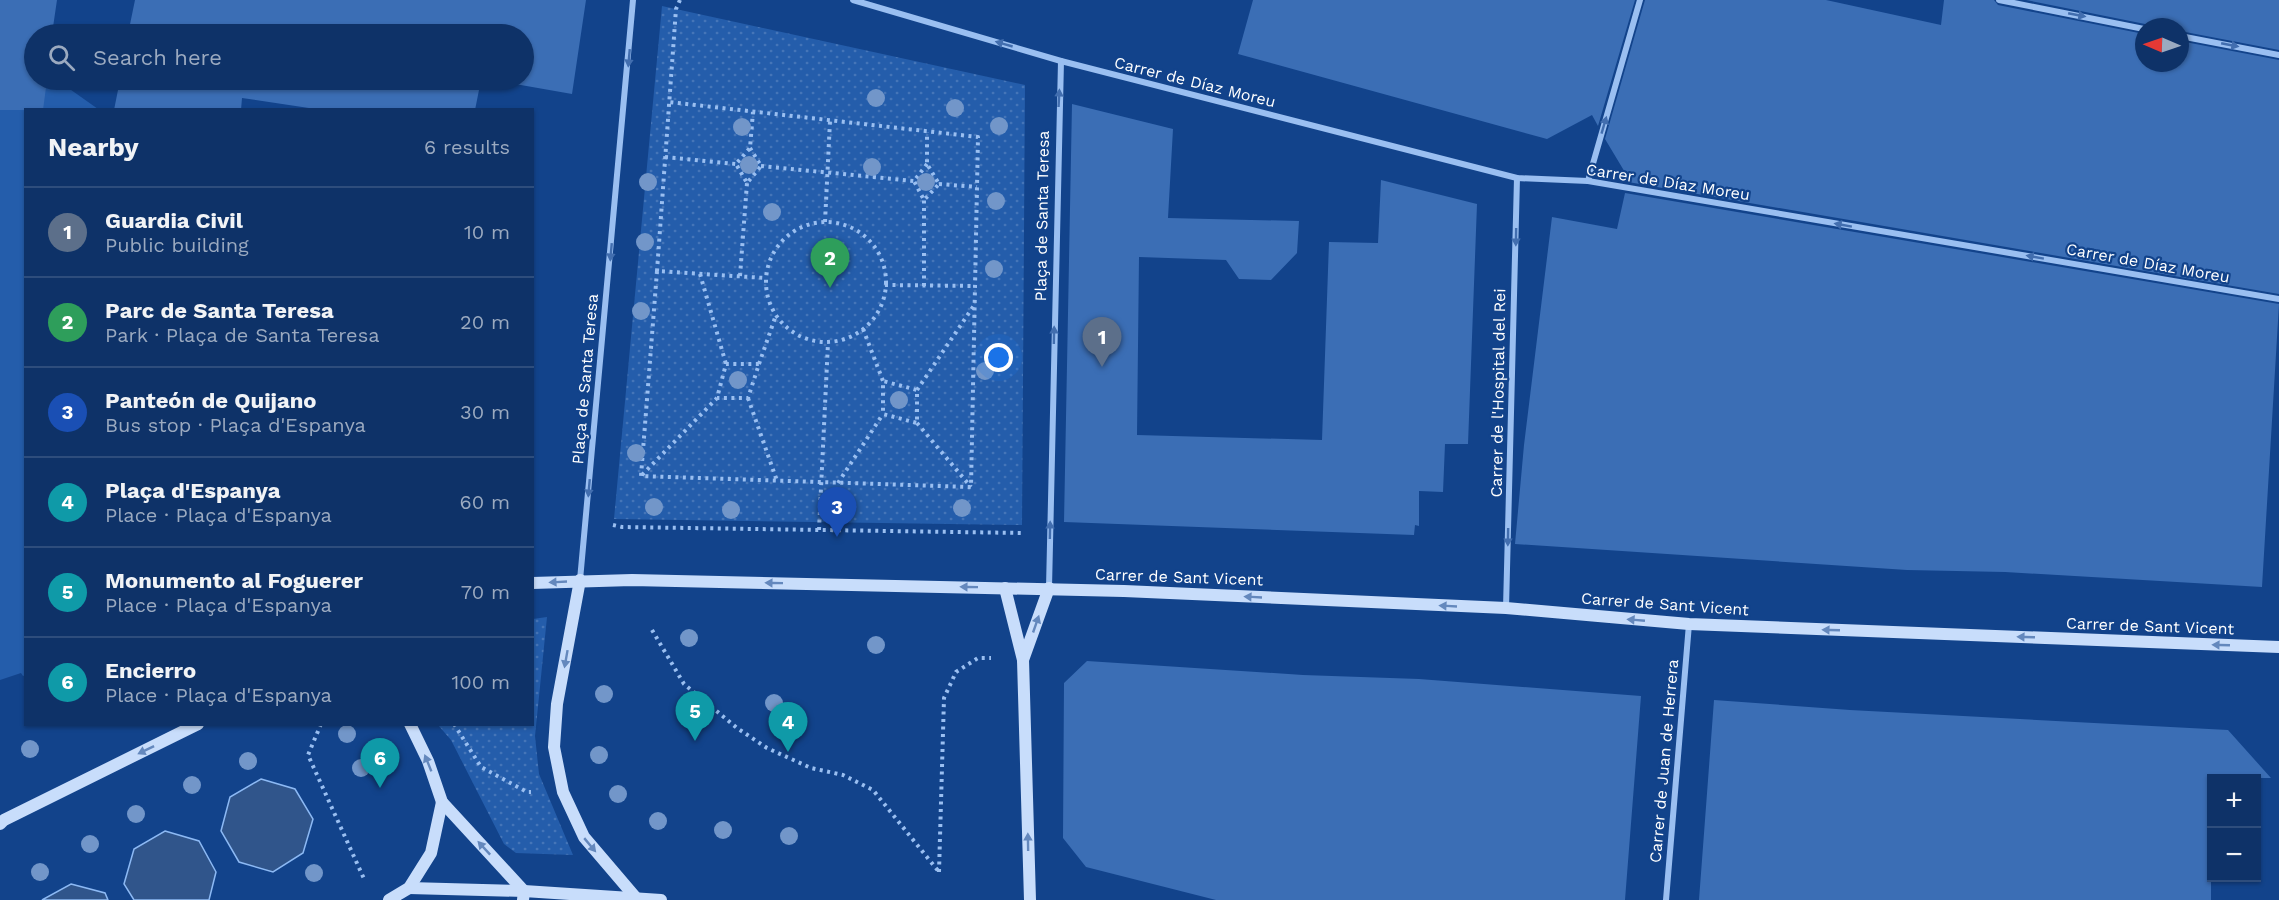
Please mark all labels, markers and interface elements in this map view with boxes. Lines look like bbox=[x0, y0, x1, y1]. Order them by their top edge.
one-way arrow bbox=[2068, 11, 2087, 20]
north arrow bbox=[2135, 18, 2189, 72]
search box bbox=[24, 24, 534, 90]
one-way arrow bbox=[995, 39, 1013, 48]
icon: search bbox=[45, 41, 78, 74]
one-way arrow bbox=[2220, 41, 2239, 50]
text: Search here bbox=[93, 45, 222, 70]
one-way arrow bbox=[624, 49, 634, 68]
street label: Carrer de Díaz Moreu bbox=[1112, 53, 1278, 111]
one-way arrow bbox=[1054, 89, 1063, 108]
one-way arrow bbox=[1600, 116, 1609, 134]
street label: Plaça de Santa Teresa bbox=[1031, 130, 1053, 302]
text: Nearby bbox=[48, 132, 139, 162]
text: 6 results bbox=[424, 135, 510, 159]
street label: Carrer de Díaz Moreu bbox=[1585, 160, 1751, 204]
text: Guardia Civil bbox=[105, 208, 243, 233]
text: 1 bbox=[63, 220, 72, 244]
text: 10 m bbox=[464, 220, 510, 244]
one-way arrow bbox=[1833, 220, 1852, 229]
one-way arrow bbox=[1511, 227, 1521, 246]
text: Public building bbox=[105, 233, 249, 257]
pin: 2 bbox=[810, 238, 850, 288]
street label: Carrer de Díaz Moreu bbox=[2065, 239, 2231, 287]
one-way arrow bbox=[606, 243, 616, 262]
one-way arrow bbox=[2025, 253, 2044, 262]
street label: Carrer de l'Hospital del Rei bbox=[1487, 288, 1509, 498]
street label: Plaça de Santa Teresa bbox=[568, 293, 602, 465]
text: Parc de Santa Teresa bbox=[105, 298, 334, 323]
text: 2 bbox=[62, 310, 73, 334]
text: 20 m bbox=[460, 310, 510, 334]
pin: 1 bbox=[1082, 318, 1122, 367]
text: Park · Plaça de Santa Teresa bbox=[105, 323, 380, 347]
one-way arrow bbox=[1049, 325, 1058, 344]
your location bbox=[984, 343, 1013, 372]
text: Panteón de Quijano bbox=[105, 388, 317, 413]
text: 3 bbox=[62, 400, 73, 424]
text: 30 m bbox=[460, 400, 510, 424]
text: Bus stop · Plaça d'Espanya bbox=[105, 413, 366, 437]
text: Plaça d'Espanya bbox=[105, 478, 280, 503]
one-way arrow bbox=[584, 479, 594, 498]
pin: 3 bbox=[818, 488, 856, 537]
text: 4 bbox=[61, 490, 74, 514]
text: 60 m bbox=[460, 490, 510, 514]
text: Place · Plaça d'Espanya bbox=[105, 503, 332, 527]
one-way arrow bbox=[1045, 520, 1055, 539]
one-way arrow bbox=[1504, 527, 1513, 546]
street label: Carrer de Sant Vicent bbox=[1095, 565, 1264, 589]
text: Monumento al Foguerer bbox=[105, 568, 363, 593]
one-way arrow bbox=[549, 577, 568, 586]
one-way arrow bbox=[765, 578, 784, 588]
text: 5 bbox=[62, 580, 73, 604]
text: 70 m bbox=[461, 580, 510, 604]
one-way arrow bbox=[960, 582, 979, 592]
street label: Carrer de Sant Vicent bbox=[1580, 589, 1750, 619]
one-way arrow bbox=[1244, 592, 1263, 601]
text: Place · Plaça d'Espanya bbox=[105, 593, 332, 617]
one-way arrow bbox=[1439, 601, 1458, 610]
street label: Carrer de Sant Vicent bbox=[2066, 614, 2235, 638]
one-way arrow bbox=[1031, 615, 1041, 633]
one-way arrow bbox=[1627, 615, 1646, 625]
one-way arrow bbox=[1821, 625, 1840, 634]
one-way arrow bbox=[2016, 633, 2035, 642]
one-way arrow bbox=[2211, 641, 2230, 650]
one-way arrow bbox=[561, 649, 570, 668]
text: Encierro bbox=[105, 658, 196, 683]
street label: Carrer de Juan de Herrera bbox=[1646, 658, 1682, 864]
text: 6 bbox=[61, 670, 74, 694]
text: 100 m bbox=[451, 670, 510, 694]
text: Place · Plaça d'Espanya bbox=[105, 683, 332, 707]
pin: 5 bbox=[676, 692, 714, 741]
pin: 4 bbox=[768, 702, 808, 752]
pin: 6 bbox=[360, 738, 400, 788]
one-way arrow bbox=[137, 746, 154, 755]
one-way arrow bbox=[423, 753, 433, 771]
map controls bbox=[2207, 774, 2261, 882]
button: + bbox=[2207, 774, 2261, 828]
button: − bbox=[2207, 828, 2261, 882]
one-way arrow bbox=[1023, 832, 1033, 851]
one-way arrow bbox=[584, 837, 597, 853]
one-way arrow bbox=[478, 841, 491, 856]

